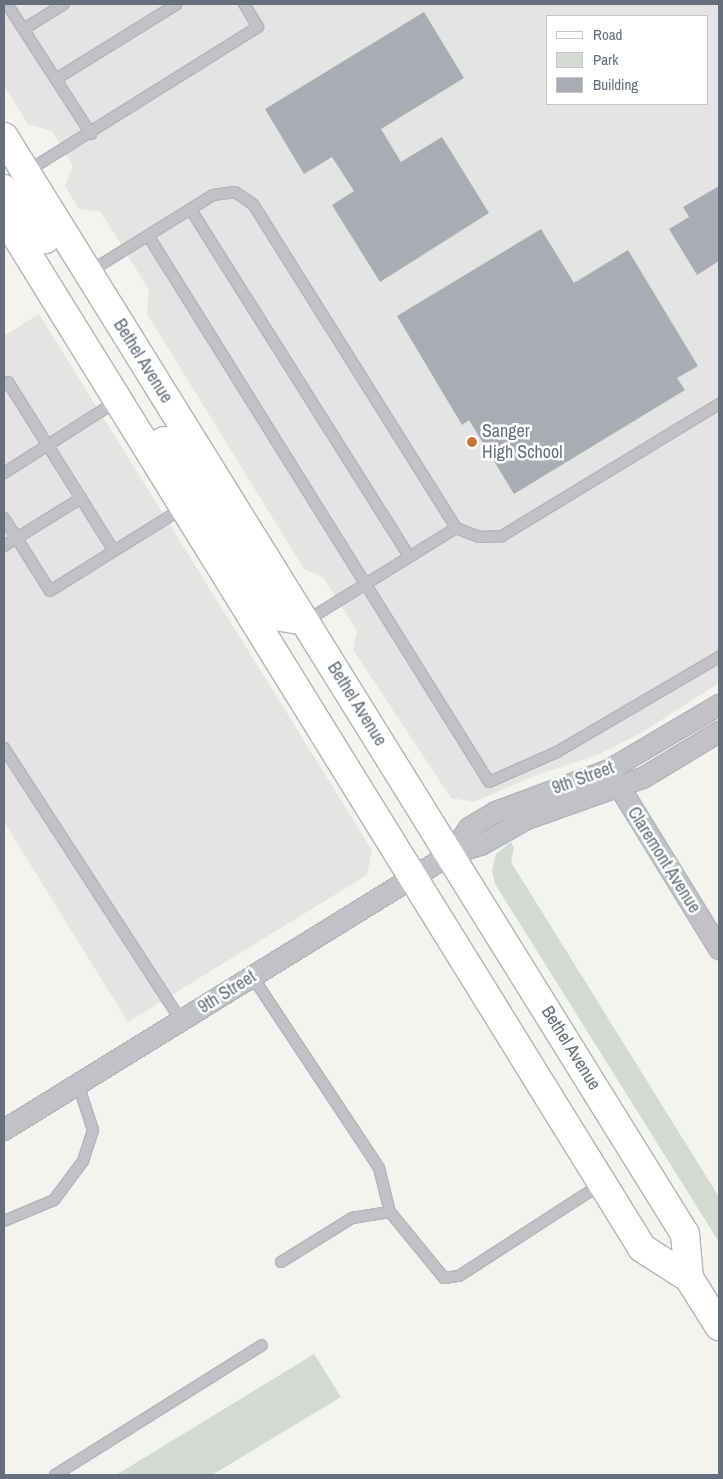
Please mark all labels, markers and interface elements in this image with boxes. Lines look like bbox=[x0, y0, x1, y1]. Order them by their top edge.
legend bbox=[546, 15, 708, 105]
text: Road bbox=[593, 24, 622, 45]
text: Park bbox=[593, 49, 618, 70]
text: Building bbox=[593, 74, 638, 95]
street label: Bethel Avenue bbox=[108, 315, 178, 407]
place label: Sanger High School bbox=[482, 421, 562, 464]
marker: Sanger High School bbox=[466, 436, 478, 448]
street label: Bethel Avenue bbox=[322, 658, 392, 750]
street label: 9th Street bbox=[549, 757, 617, 799]
street label: Claremont Avenue bbox=[623, 803, 705, 917]
street label: 9th Street bbox=[194, 966, 260, 1018]
street label: Bethel Avenue bbox=[536, 1002, 606, 1094]

